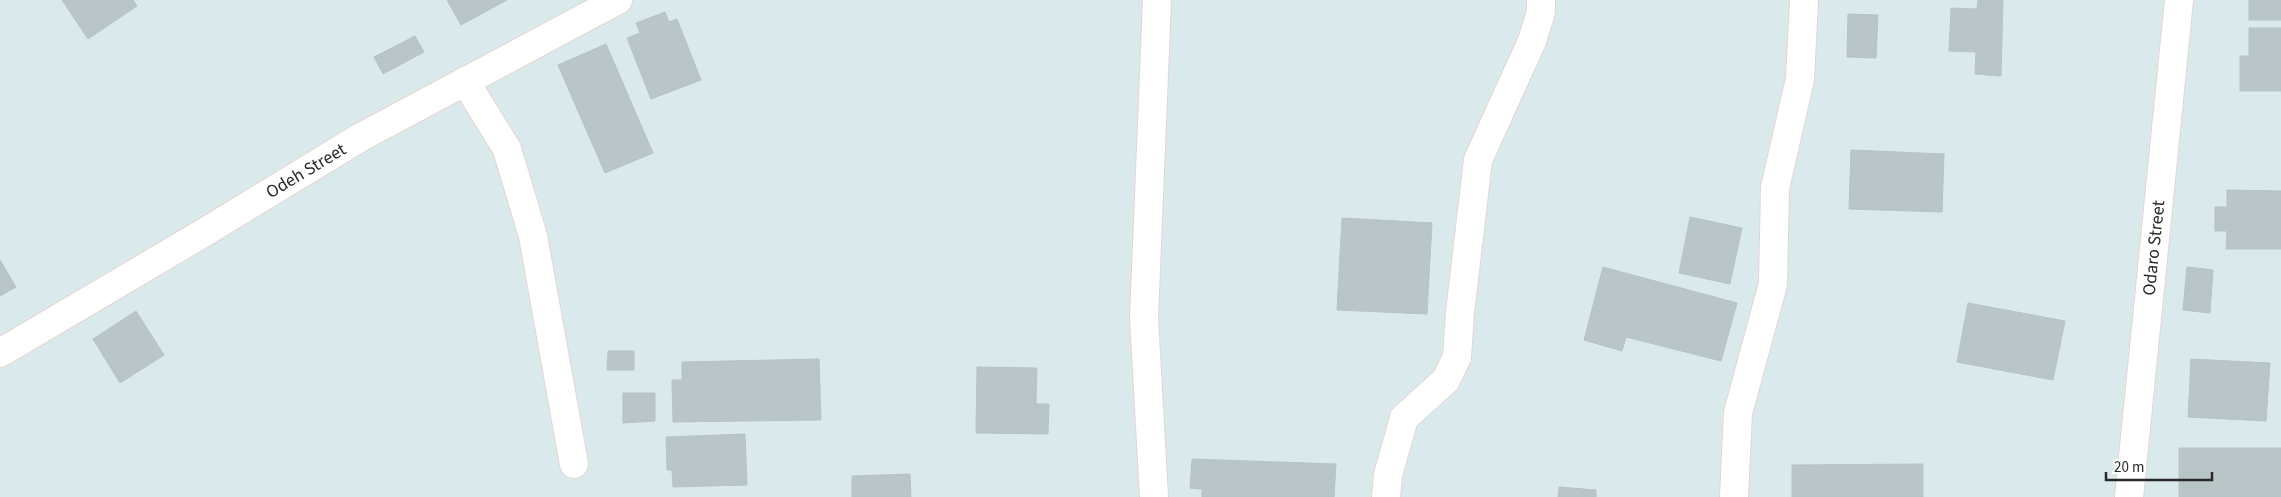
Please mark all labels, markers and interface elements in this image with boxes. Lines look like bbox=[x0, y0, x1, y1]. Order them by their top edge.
street label: Odeh Street bbox=[261, 137, 351, 205]
street label: Odaro Street bbox=[2137, 199, 2171, 297]
scale bar bbox=[2106, 450, 2212, 482]
text: 20 m bbox=[2114, 457, 2144, 478]

